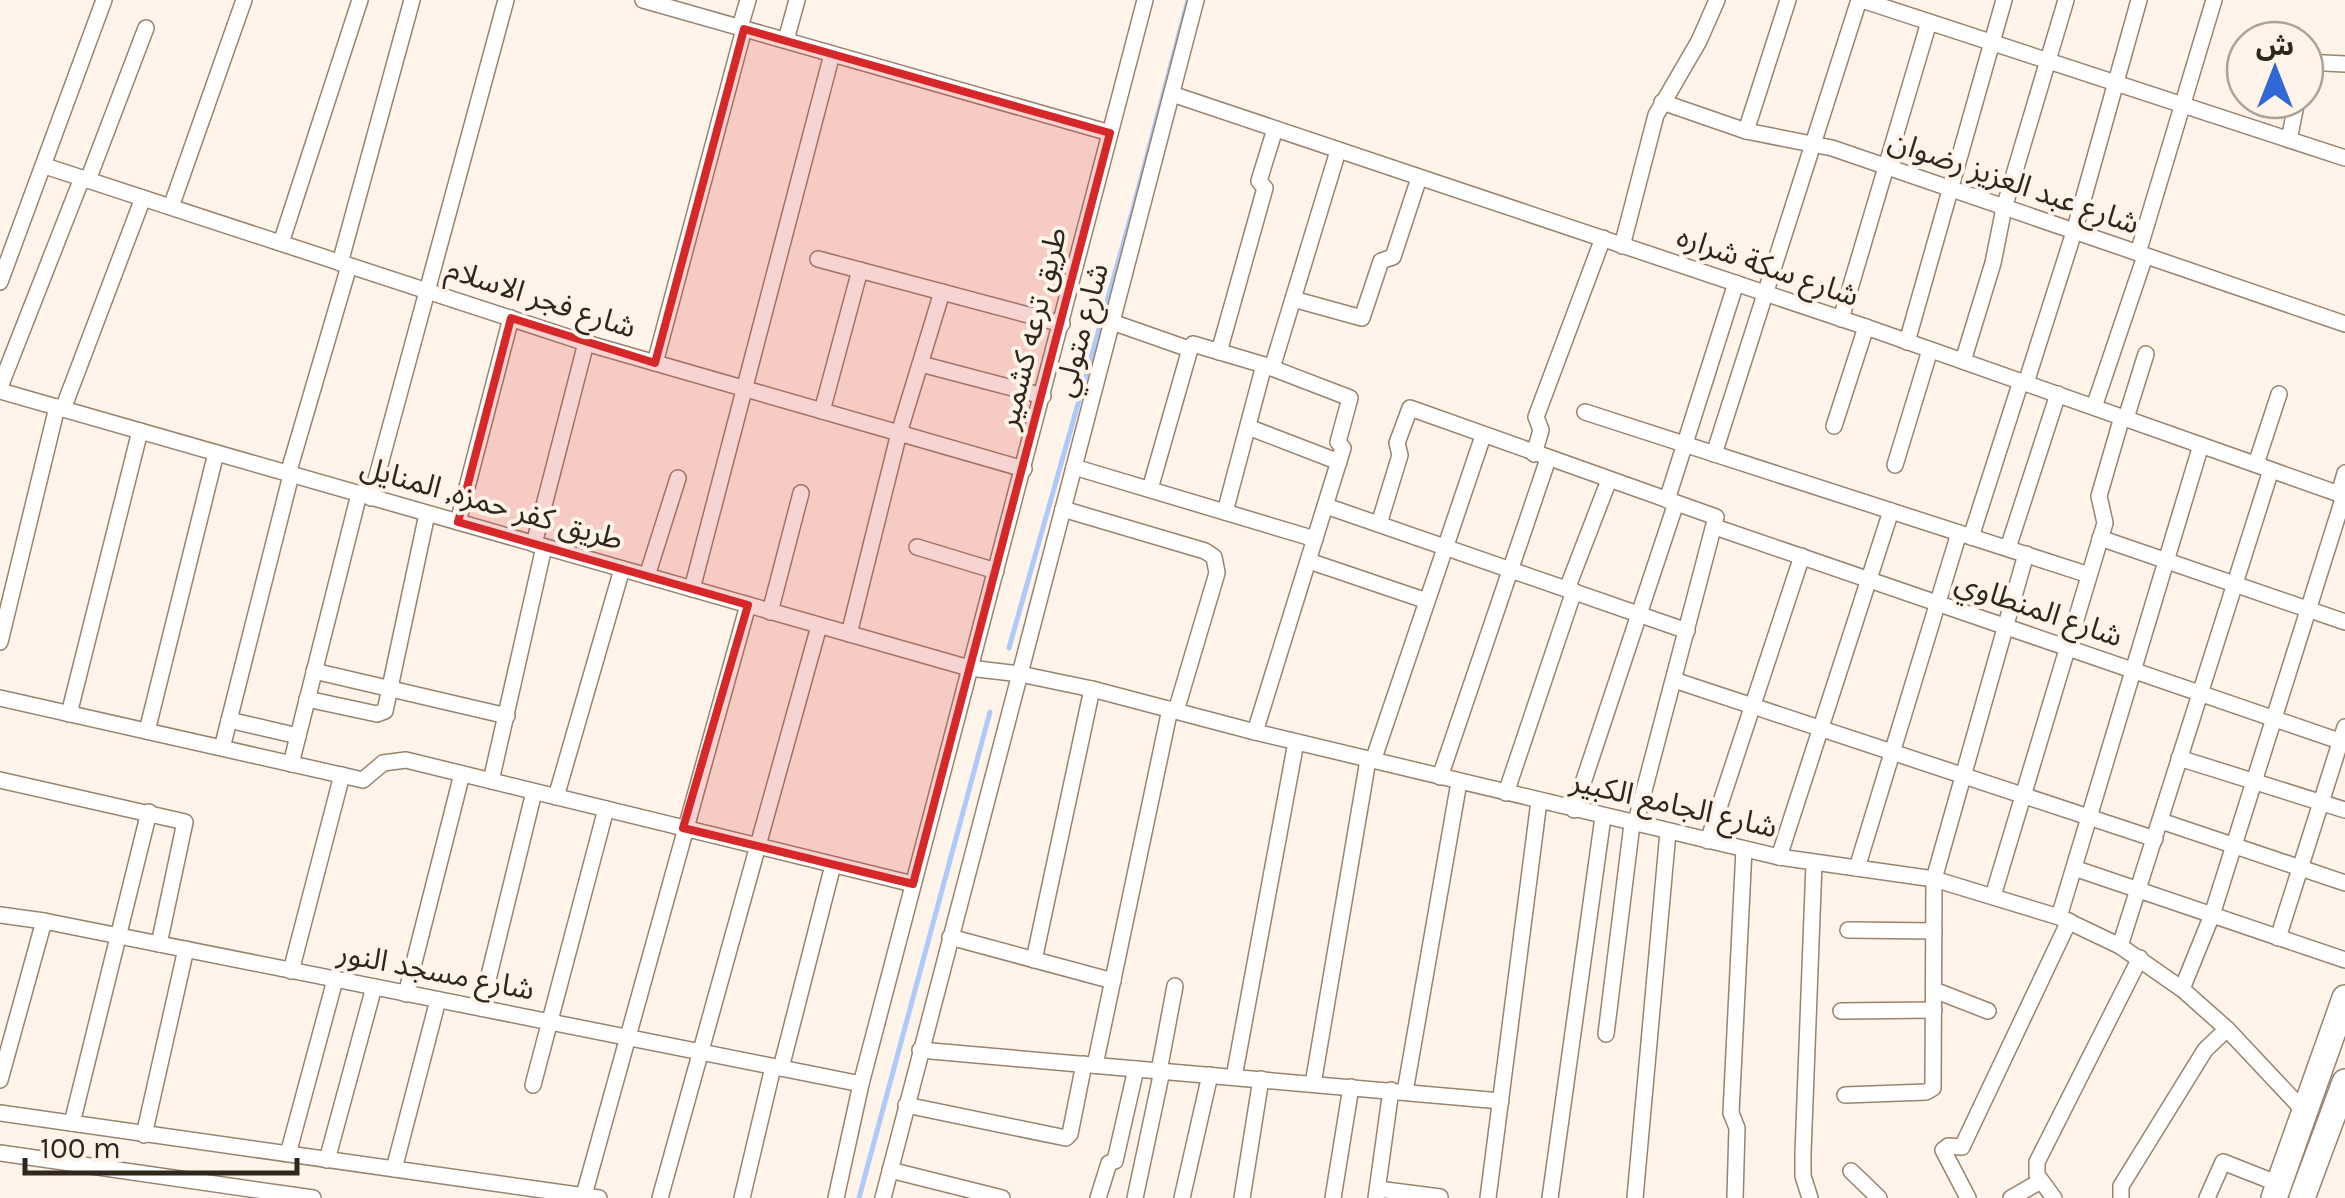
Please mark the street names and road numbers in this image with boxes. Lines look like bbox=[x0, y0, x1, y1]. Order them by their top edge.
street label: شارع عبد العزيز رضوان bbox=[1883, 122, 2144, 246]
street label: شارع سكة شراره bbox=[1671, 218, 1864, 318]
street label: طريق ترعه كشمير bbox=[989, 223, 1074, 434]
street label: شارع فجر الاسلام bbox=[440, 250, 641, 349]
street label: شارع متولي bbox=[1046, 259, 1121, 402]
street label: طريق كفر حمزه, المنايل bbox=[357, 448, 627, 558]
street label: شارع المنطاوي bbox=[1949, 564, 2127, 659]
street label: شارع الجامع الكبير bbox=[1565, 763, 1781, 849]
street label: شارع مسجد النور bbox=[333, 934, 537, 1012]

